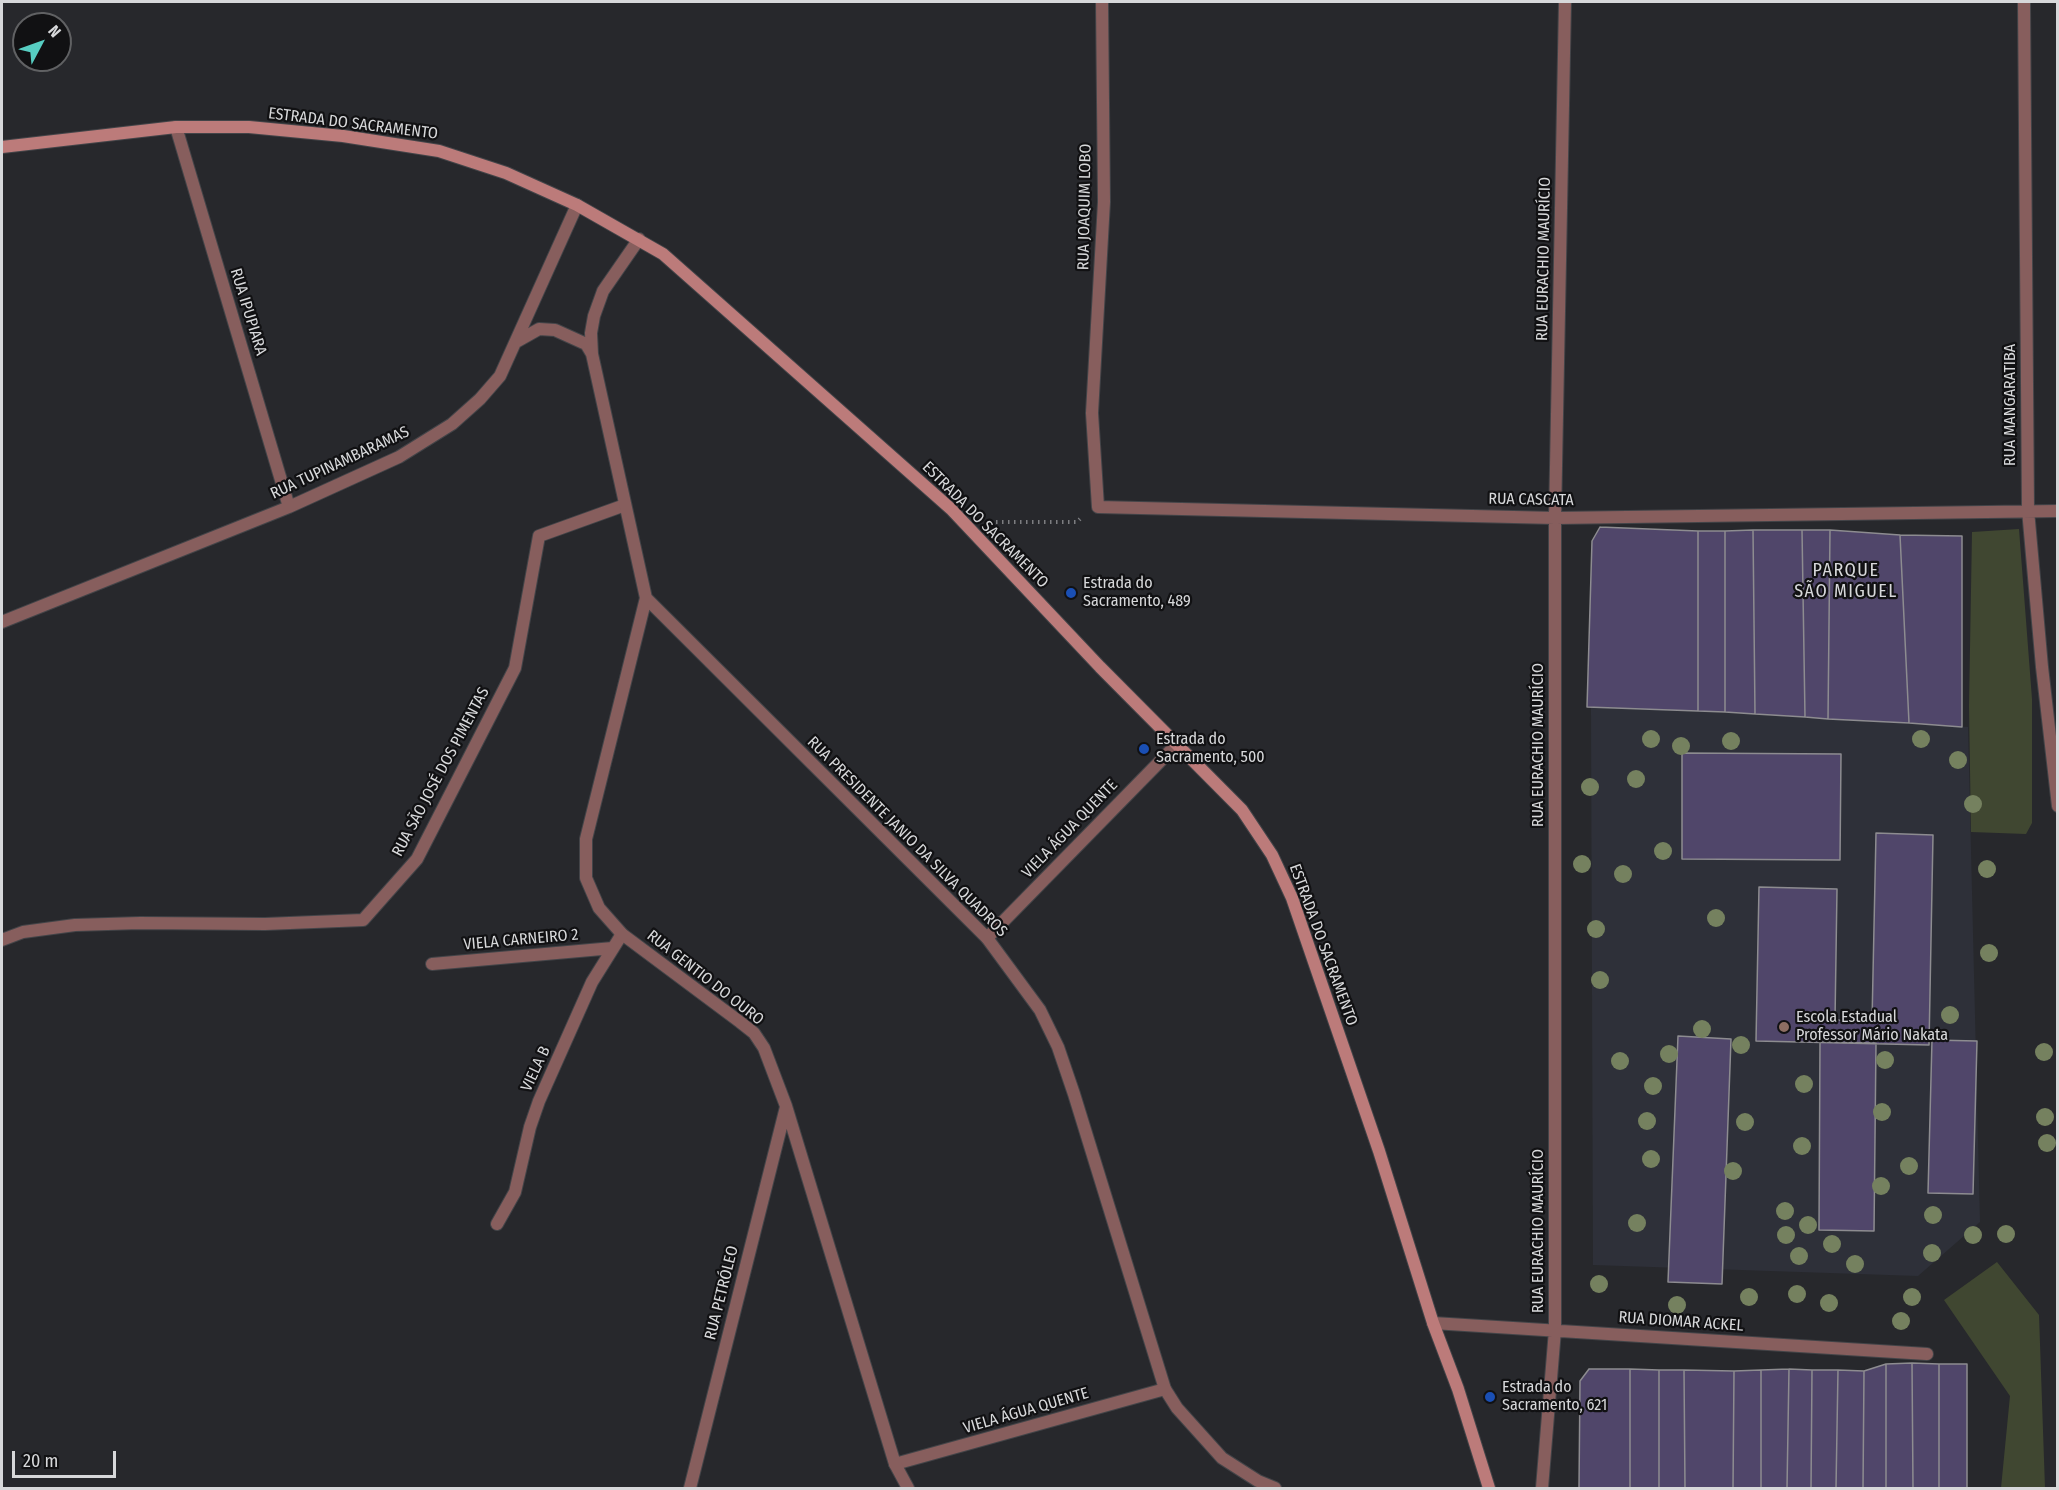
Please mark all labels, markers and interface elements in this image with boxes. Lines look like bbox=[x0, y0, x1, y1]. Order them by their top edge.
north arrow bbox=[12, 12, 72, 72]
text: N bbox=[44, 21, 65, 41]
street label: ESTRADA DO SACRAMENTO bbox=[267, 104, 439, 144]
street label: RUA JOAQUIM LOBO bbox=[1074, 144, 1096, 270]
street label: RUA EURACHIO MAURÍCIO bbox=[1533, 177, 1555, 341]
street label: RUA IPUPIARA bbox=[226, 266, 270, 358]
street label: RUA MANGARATIBA bbox=[2001, 344, 2021, 466]
street label: RUA TUPINAMBARAMAS bbox=[268, 422, 412, 504]
street label: ESTRADA DO SACRAMENTO bbox=[918, 458, 1052, 592]
street label: RUA CASCATA bbox=[1488, 490, 1574, 510]
district label: PARQUE SÃO MIGUEL bbox=[1794, 560, 1898, 602]
place label: Estrada do Sacramento, 489 bbox=[1083, 574, 1191, 612]
marker: Estrada do Sacramento, 489 bbox=[1064, 586, 1078, 600]
street label: RUA EURACHIO MAURÍCIO bbox=[1529, 663, 1549, 827]
street label: RUA SÃO JOSÉ DOS PIMENTAS bbox=[388, 684, 494, 860]
place label: Estrada do Sacramento, 500 bbox=[1156, 730, 1265, 768]
street label: RUA PRESIDENTE JANIO DA SILVA QUADROS bbox=[803, 733, 1011, 941]
marker: Estrada do Sacramento, 500 bbox=[1137, 742, 1151, 756]
street label: VIELA ÁGUA QUENTE bbox=[1018, 776, 1122, 882]
street label: ESTRADA DO SACRAMENTO bbox=[1285, 861, 1361, 1029]
street label: VIELA CARNEIRO 2 bbox=[463, 925, 579, 955]
street label: RUA GENTIO DO OURO bbox=[643, 926, 767, 1030]
place label: Escola Estadual Professor Mário Nakata bbox=[1796, 1008, 1948, 1046]
marker: Escola Estadual Professor Mário Nakata bbox=[1777, 1020, 1791, 1034]
street label: VIELA B bbox=[517, 1043, 555, 1095]
street label: RUA EURACHIO MAURÍCIO bbox=[1529, 1149, 1549, 1313]
street label: RUA PETRÓLEO bbox=[701, 1244, 743, 1342]
street label: RUA DIOMAR ACKEL bbox=[1618, 1308, 1744, 1336]
place label: Estrada do Sacramento, 621 bbox=[1502, 1378, 1607, 1416]
street label: VIELA ÁGUA QUENTE bbox=[961, 1384, 1091, 1438]
marker: Estrada do Sacramento, 621 bbox=[1483, 1390, 1497, 1404]
scale bar bbox=[15, 1439, 118, 1477]
text: 20 m bbox=[23, 1450, 58, 1472]

